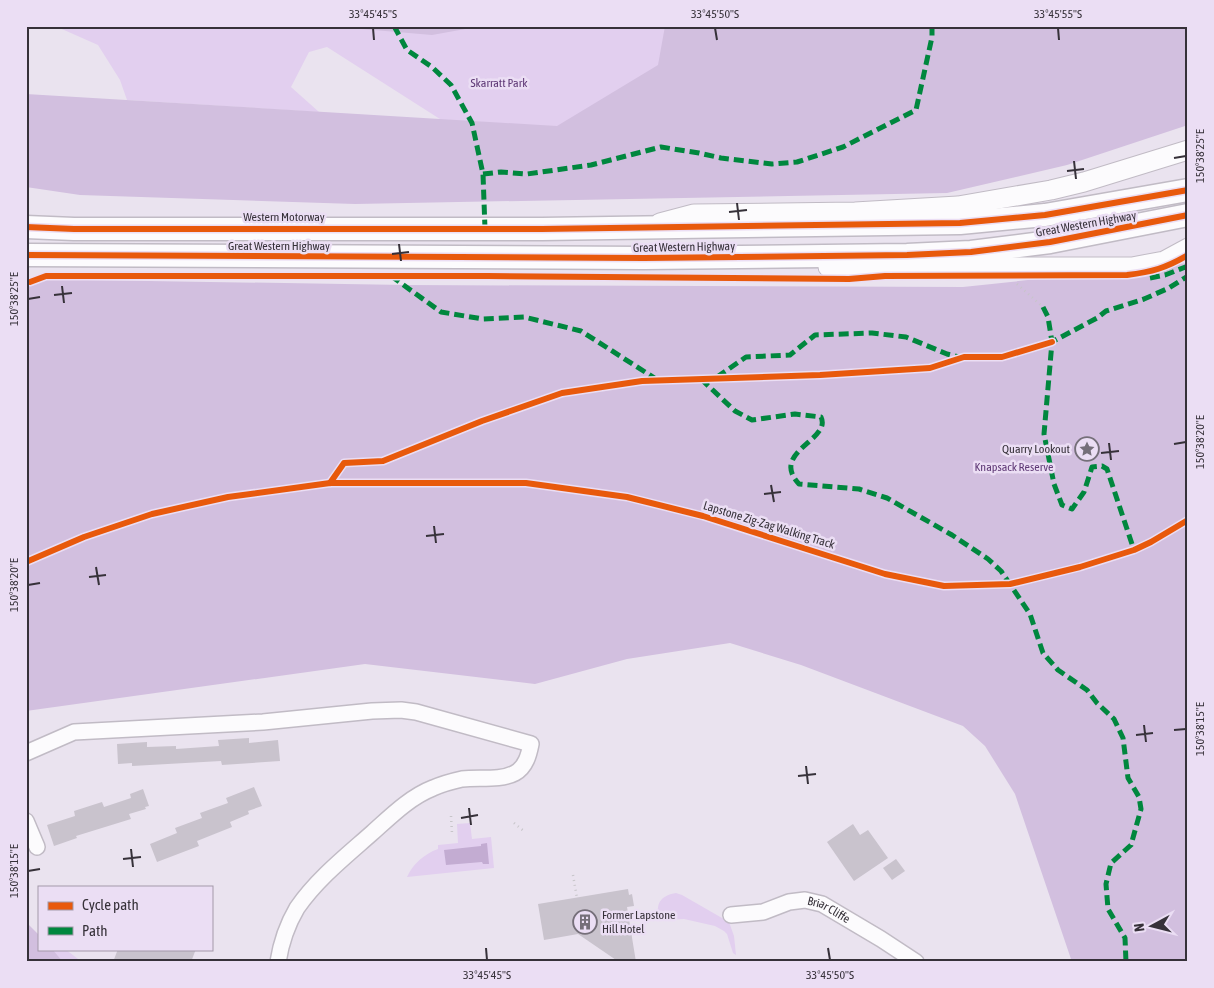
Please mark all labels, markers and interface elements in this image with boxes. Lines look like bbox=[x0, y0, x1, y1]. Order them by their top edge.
text: 33°45'45"S bbox=[349, 7, 397, 21]
text: 33°45'50"S bbox=[691, 7, 739, 21]
text: 33°45'55"S bbox=[1034, 7, 1082, 21]
park label: Skarratt Park bbox=[471, 76, 528, 90]
text: 150°38'25"E bbox=[1193, 129, 1207, 183]
street label: Great Western Highway bbox=[1034, 208, 1138, 240]
street label: Western Motorway bbox=[243, 210, 325, 224]
street label: Great Western Highway bbox=[228, 239, 330, 253]
street label: Great Western Highway bbox=[633, 239, 735, 255]
text: 150°38'25"E bbox=[7, 272, 21, 326]
text: 150°38'20"E bbox=[1193, 415, 1207, 469]
place icon: Quarry Lookout bbox=[1074, 436, 1100, 462]
place label: Quarry Lookout bbox=[1002, 442, 1071, 456]
park label: Knapsack Reserve bbox=[974, 460, 1054, 474]
street label: Lapstone Zig-Zag Walking Track bbox=[702, 498, 837, 552]
text: 150°38'20"E bbox=[7, 558, 21, 612]
text: 150°38'15"E bbox=[1193, 702, 1207, 756]
text: 150°38'15"E bbox=[7, 844, 21, 898]
legend bbox=[38, 886, 212, 950]
street label: Briar Cliffe bbox=[806, 894, 853, 926]
text: Cycle path bbox=[82, 896, 139, 913]
north arrow bbox=[1126, 900, 1176, 950]
place label: Former Lapstone Hill Hotel bbox=[602, 908, 675, 936]
building icon: Former Lapstone Hill Hotel bbox=[572, 909, 598, 935]
text: Path bbox=[82, 922, 108, 939]
text: N bbox=[1131, 923, 1148, 933]
text: 33°45'45"S bbox=[463, 968, 511, 982]
text: 33°45'50"S bbox=[806, 968, 854, 982]

